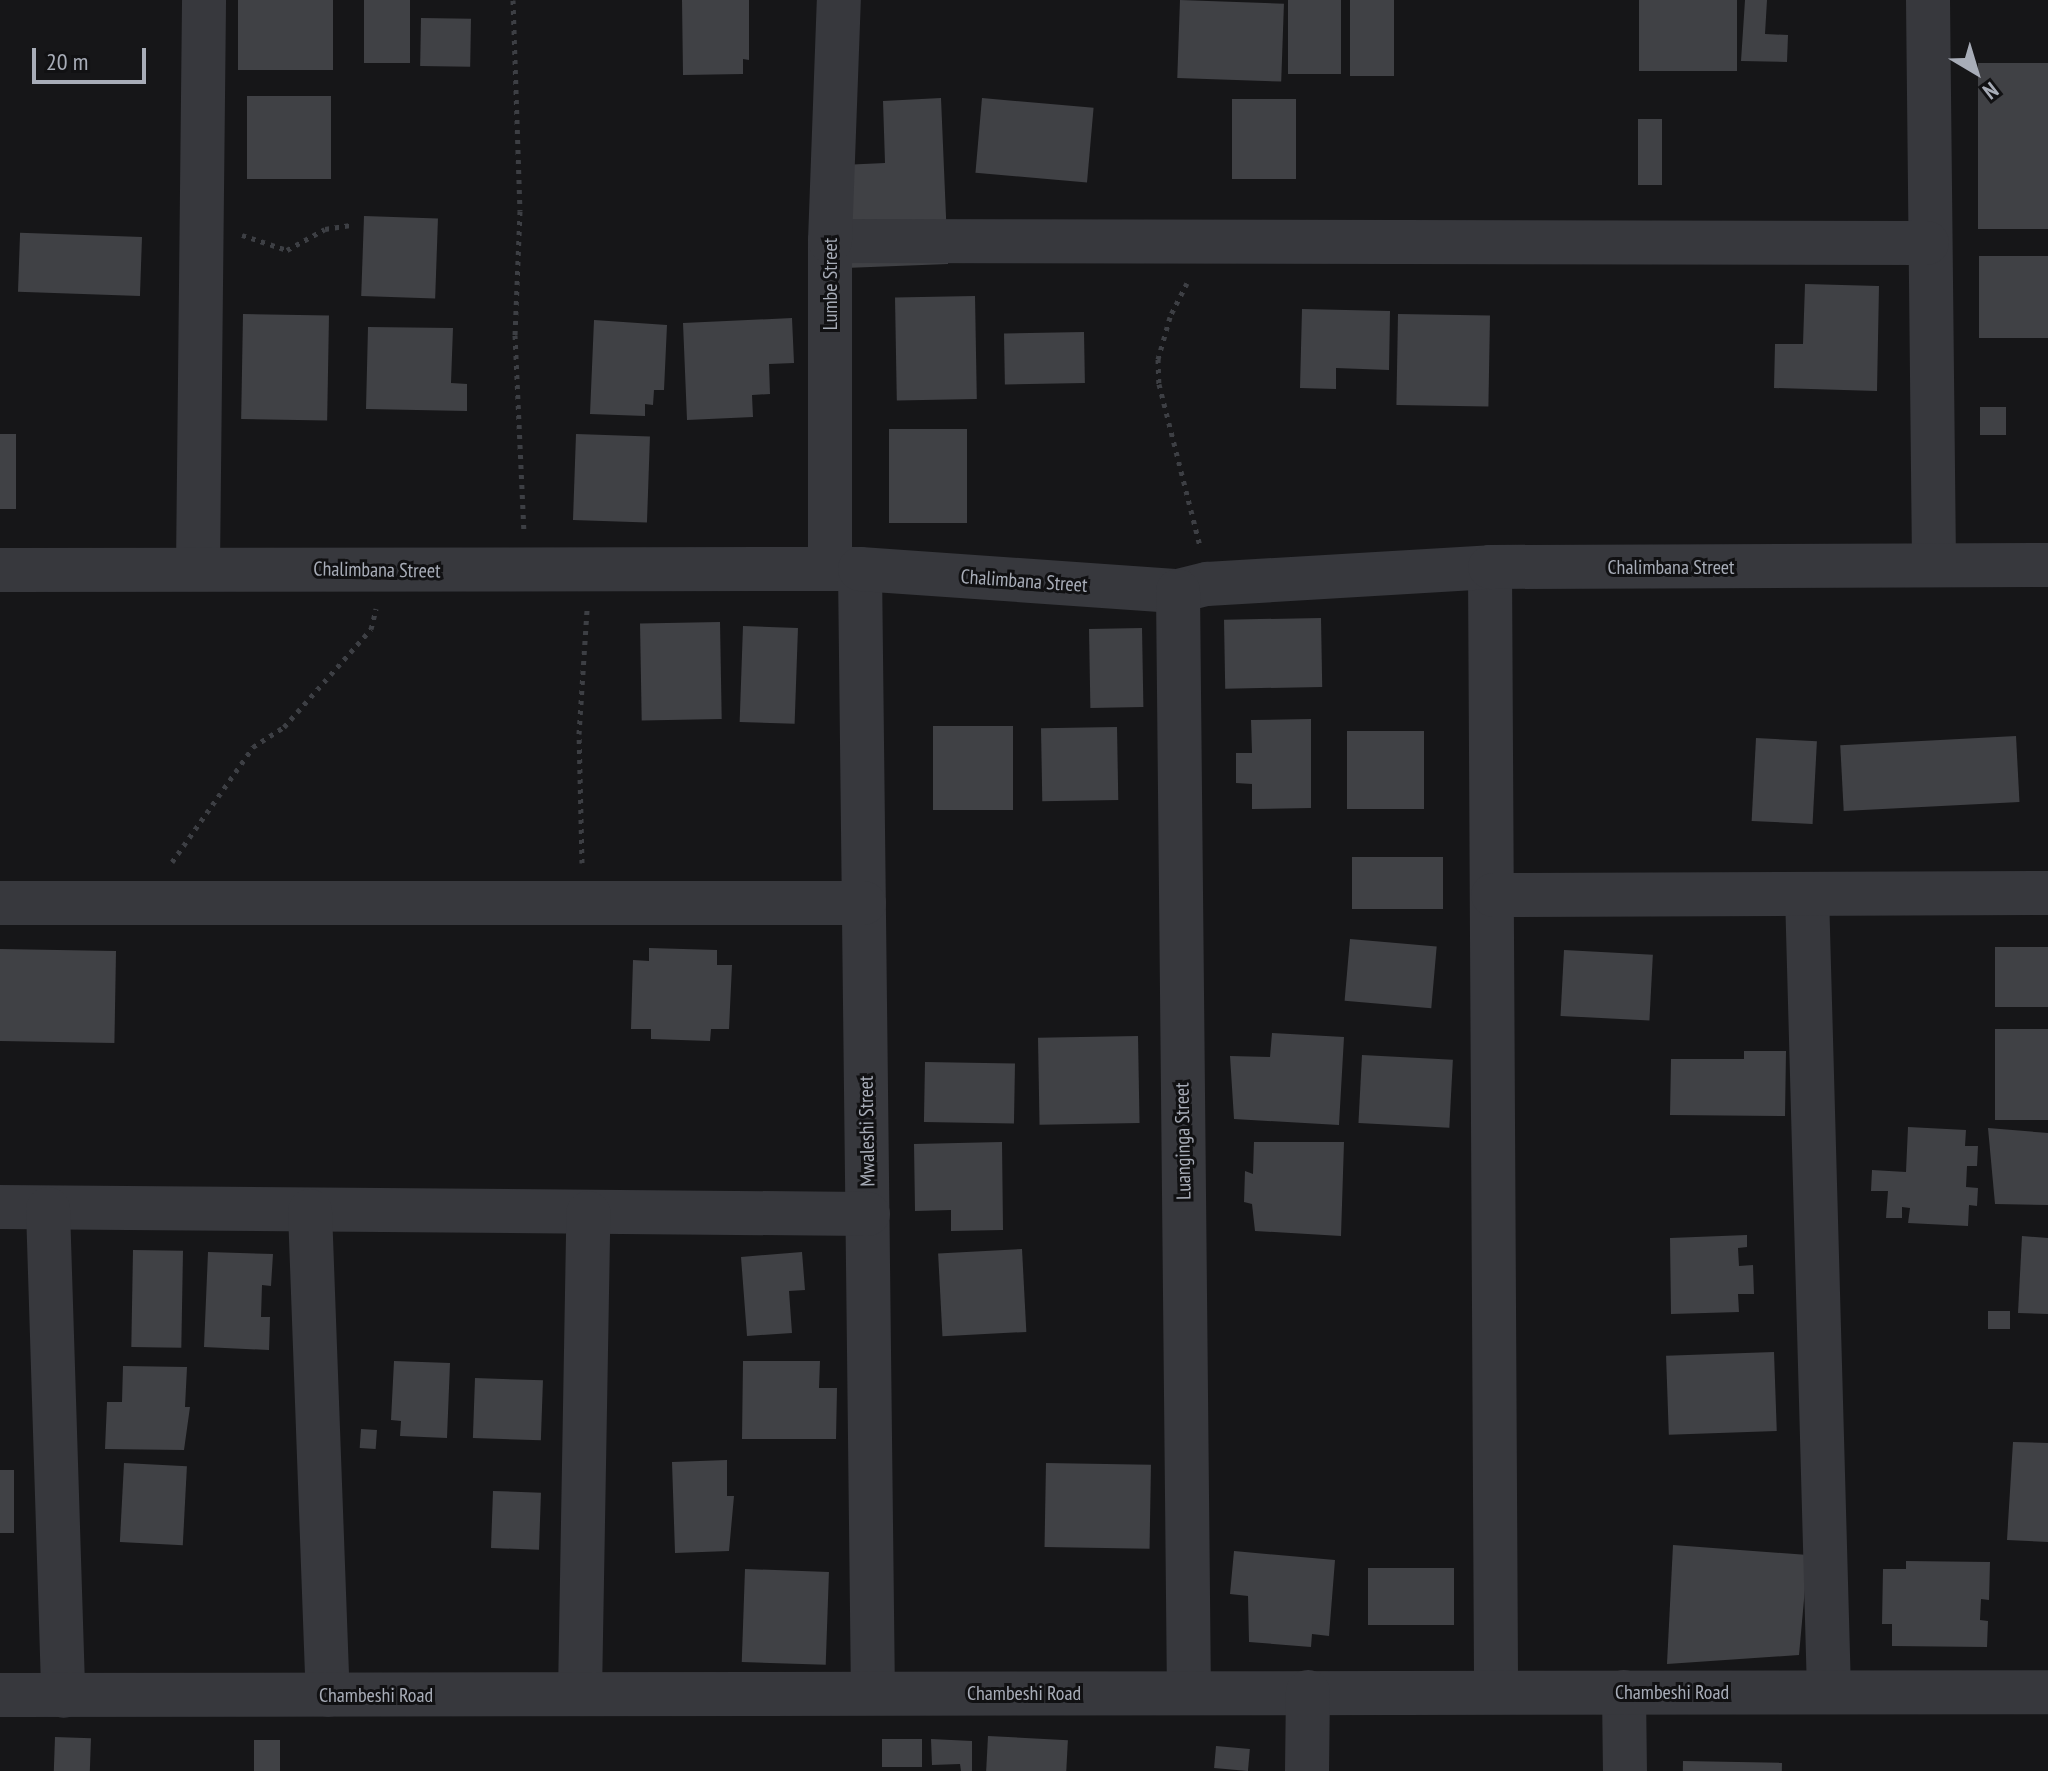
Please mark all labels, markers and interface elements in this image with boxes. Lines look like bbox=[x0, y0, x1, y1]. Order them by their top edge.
scale bar bbox=[36, 32, 150, 82]
north arrow bbox=[1936, 32, 2016, 112]
text: 20 m bbox=[46, 46, 88, 77]
text: N bbox=[1977, 76, 2004, 106]
street label: Lumbe Street bbox=[818, 238, 842, 330]
street label: Chalimbana Street bbox=[1607, 555, 1735, 579]
street label: Chalimbana Street bbox=[313, 557, 441, 583]
street label: Chalimbana Street bbox=[960, 565, 1088, 597]
street label: Mwaleshi Street bbox=[854, 1075, 880, 1187]
street label: Luanginga Street bbox=[1170, 1082, 1196, 1200]
street label: Chambeshi Road bbox=[1615, 1680, 1729, 1704]
street label: Chambeshi Road bbox=[967, 1681, 1081, 1705]
street label: Chambeshi Road bbox=[319, 1683, 433, 1707]

